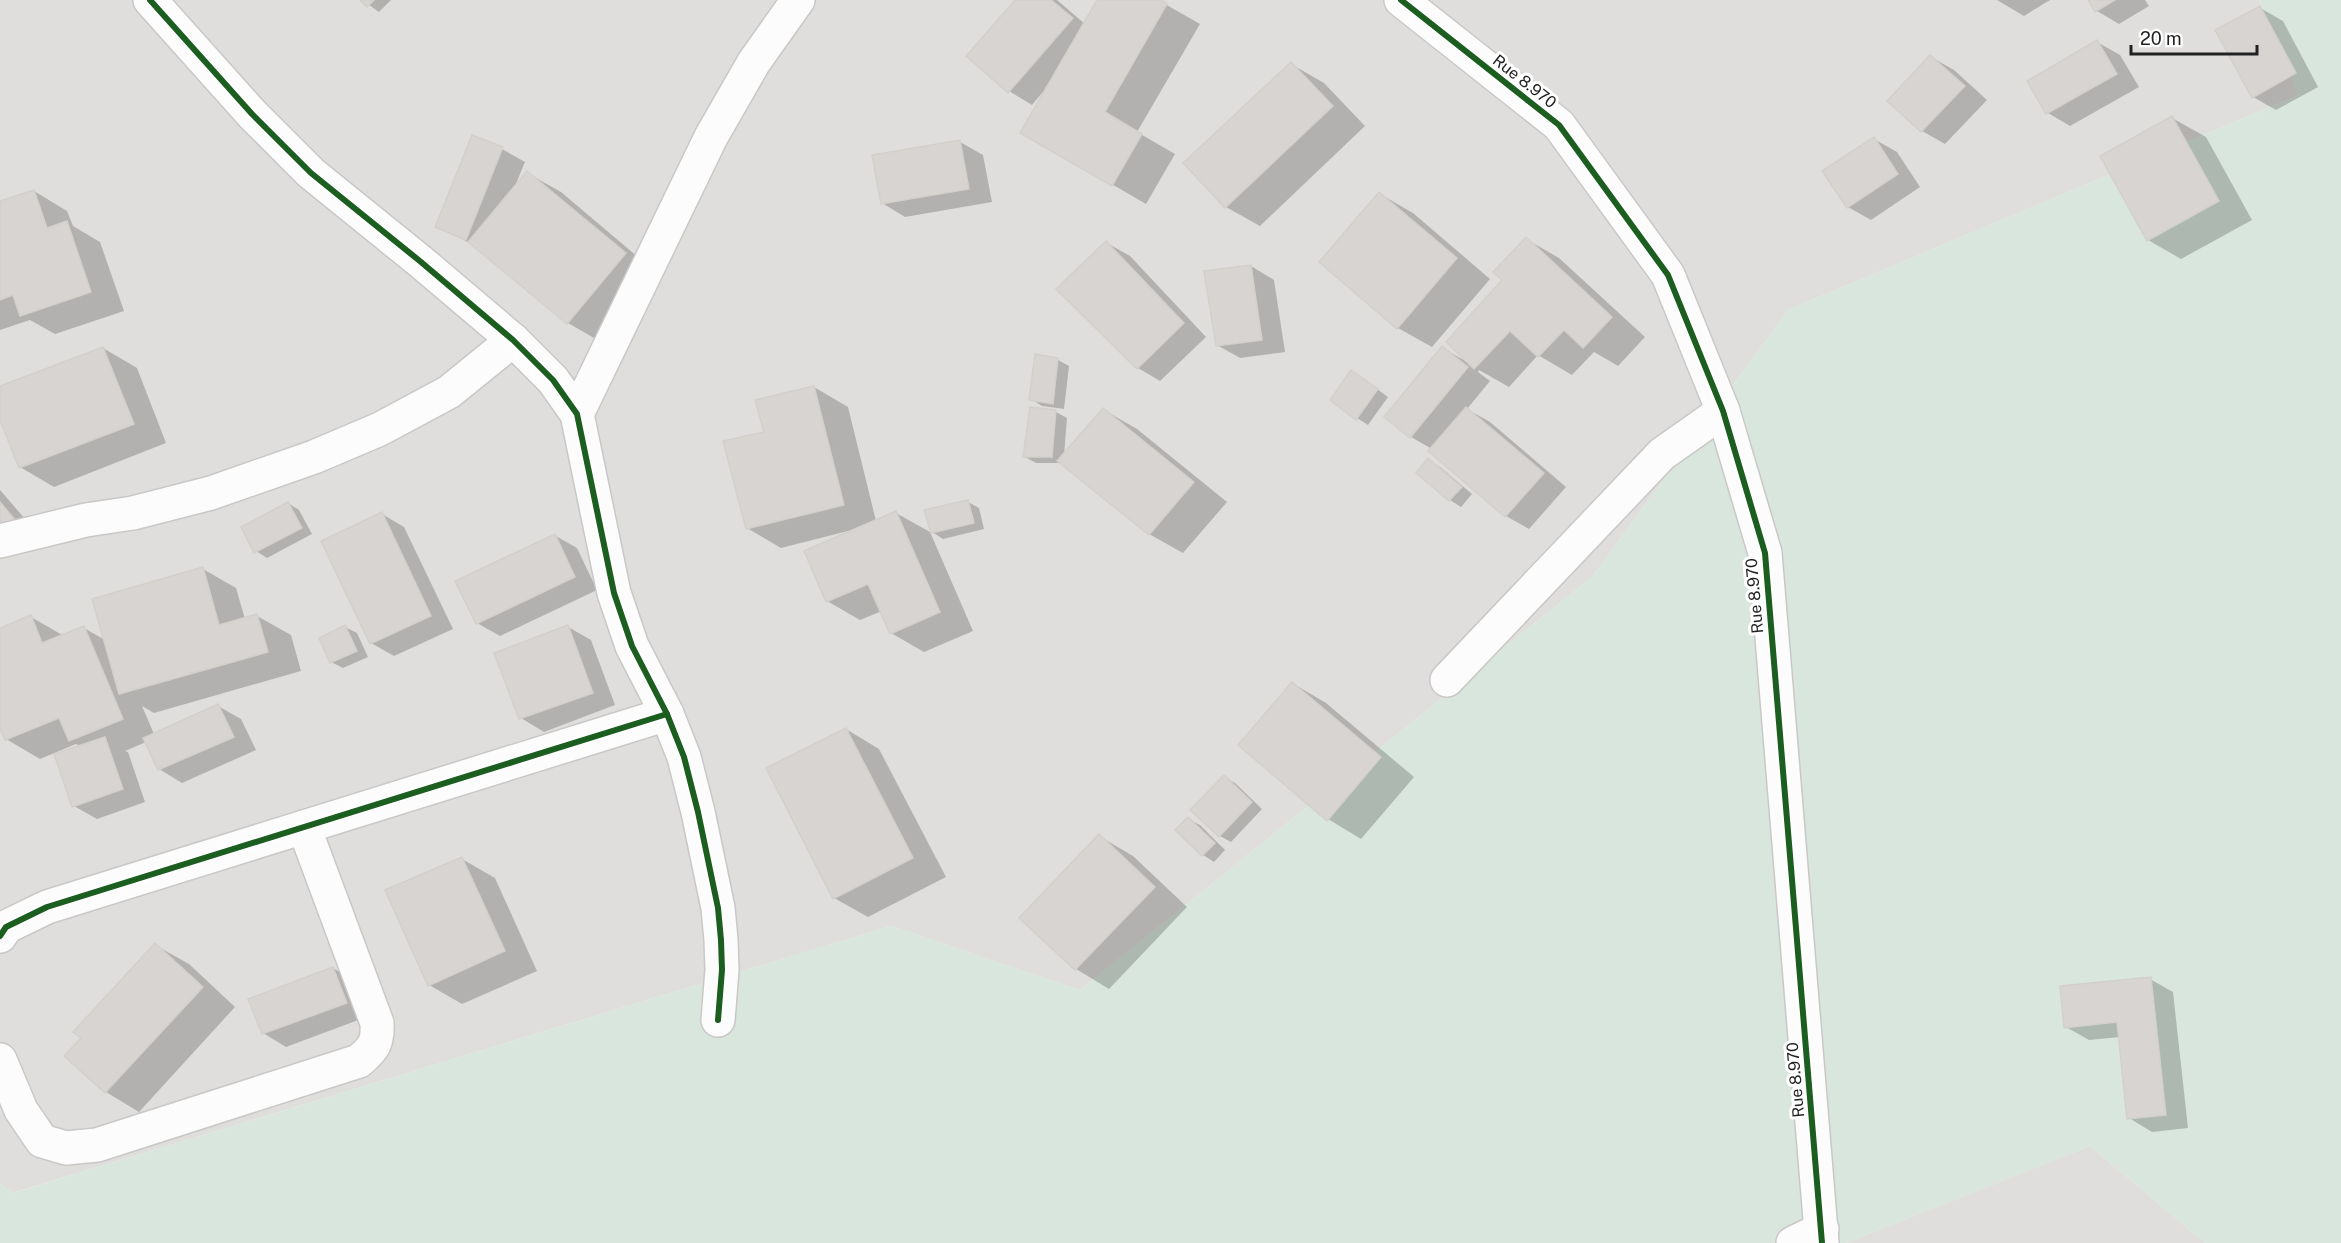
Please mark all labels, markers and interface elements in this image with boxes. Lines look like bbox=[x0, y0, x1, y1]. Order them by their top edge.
scale bar bbox=[2131, 18, 2257, 56]
text: 20 m bbox=[2140, 28, 2182, 49]
street label: Rue 8.970 bbox=[1489, 51, 1560, 112]
street label: Rue 8.970 bbox=[1742, 557, 1767, 634]
street label: Rue 8.970 bbox=[1783, 1041, 1808, 1118]

